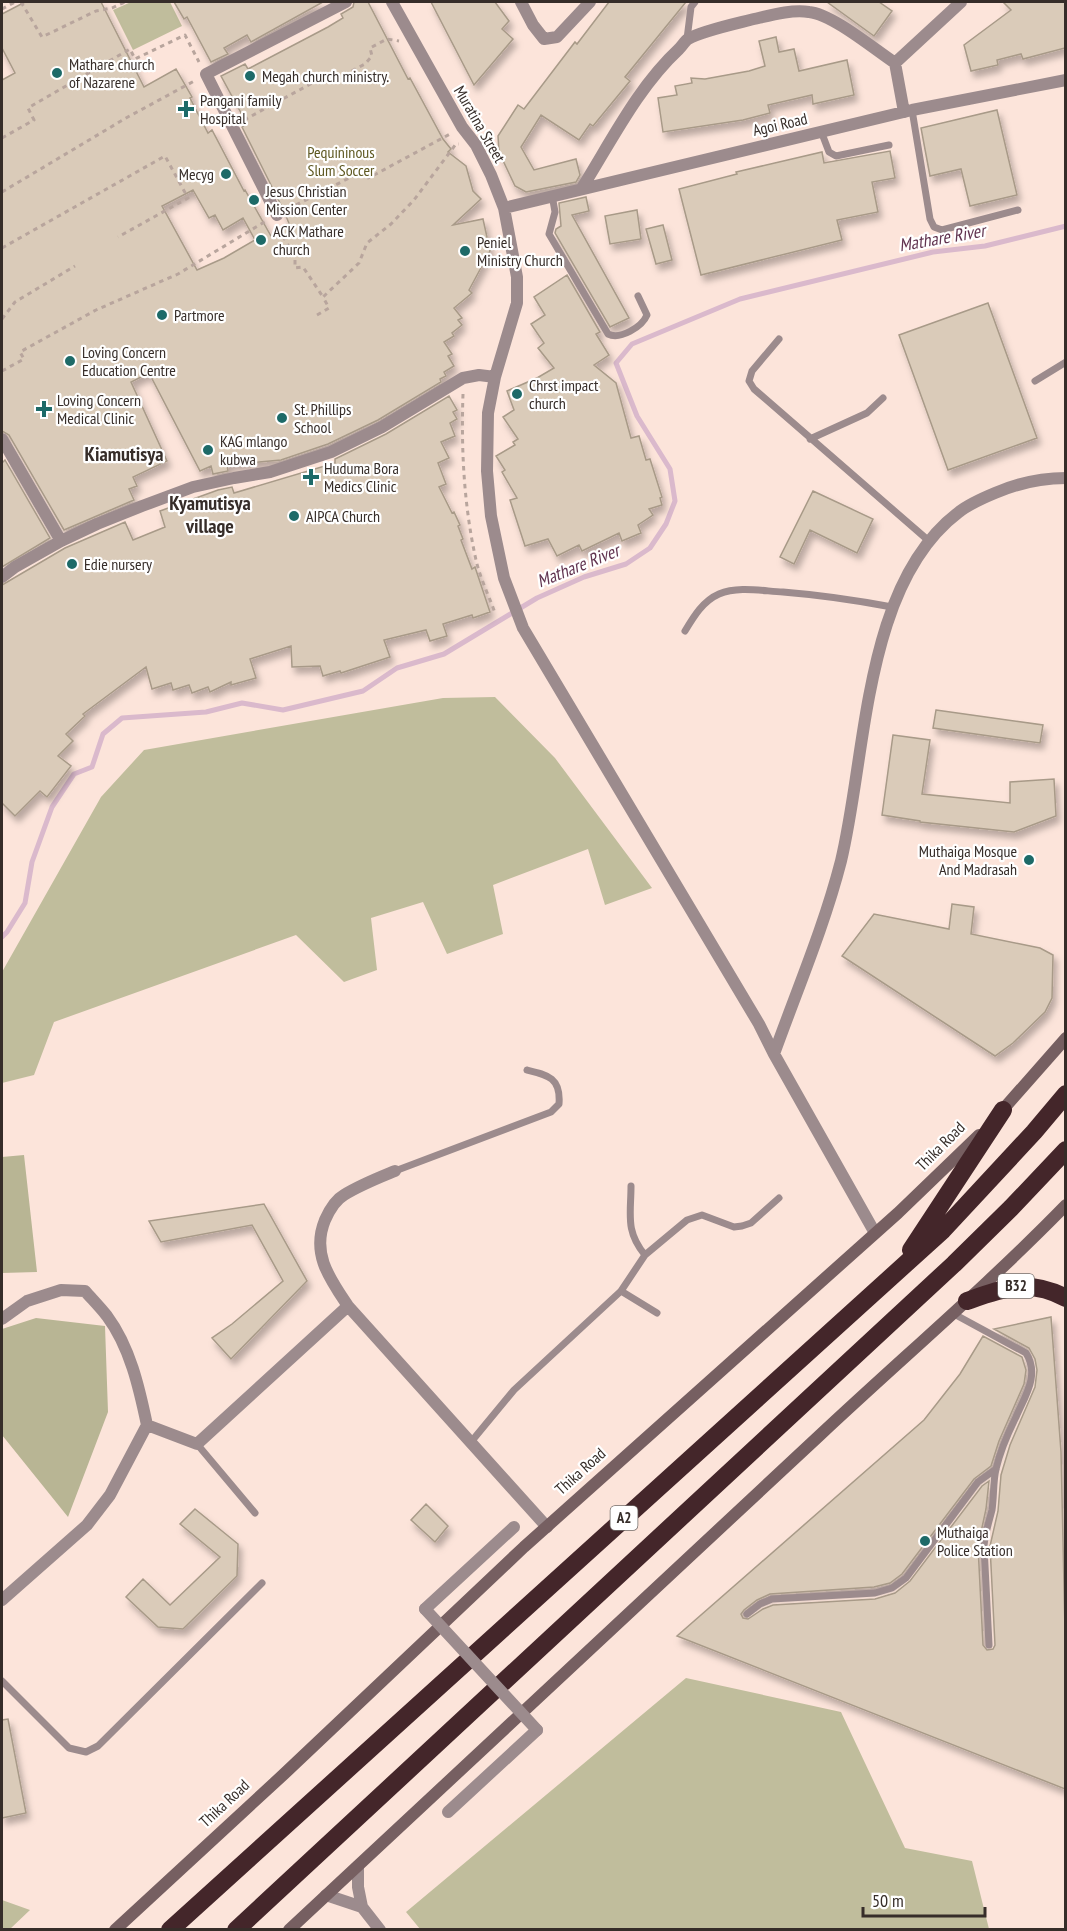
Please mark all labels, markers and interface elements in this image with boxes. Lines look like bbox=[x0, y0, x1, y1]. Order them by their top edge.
place label: Mathare church of Nazarene bbox=[69, 54, 155, 92]
marker: Mathare church of Nazarene bbox=[50, 66, 64, 80]
place label: Megah church ministry. bbox=[262, 66, 389, 86]
marker: Megah church ministry. bbox=[243, 69, 257, 83]
street label: Muratina Street bbox=[450, 82, 510, 167]
place label: Pangani family Hospital bbox=[200, 90, 282, 128]
marker: Pangani family Hospital bbox=[177, 100, 195, 118]
street label: Agoi Road bbox=[751, 108, 809, 140]
park label: Pequininous Slum Soccer bbox=[307, 142, 375, 180]
place label: Mecyg bbox=[179, 164, 214, 184]
marker: Mecyg bbox=[219, 167, 233, 181]
place label: Jesus Christian Mission Center bbox=[265, 181, 348, 219]
marker: Jesus Christian Mission Center bbox=[247, 193, 261, 207]
water label: Mathare River bbox=[897, 218, 990, 256]
place label: ACK Mathare church bbox=[273, 221, 344, 259]
place label: Peniel Ministry Church bbox=[477, 232, 563, 270]
marker: ACK Mathare church bbox=[254, 233, 268, 247]
marker: Peniel Ministry Church bbox=[458, 244, 472, 258]
place label: Partmore bbox=[174, 305, 225, 325]
marker: Partmore bbox=[155, 308, 169, 322]
place label: Loving Concern Education Centre bbox=[82, 342, 176, 380]
marker: Loving Concern Education Centre bbox=[63, 354, 77, 368]
place label: Chrst impact church bbox=[529, 375, 599, 413]
marker: Chrst impact church bbox=[510, 387, 524, 401]
place label: Loving Concern Medical Clinic bbox=[57, 390, 141, 428]
place label: St. Phillips School bbox=[294, 399, 351, 437]
marker: Loving Concern Medical Clinic bbox=[35, 400, 53, 418]
marker: St. Phillips School bbox=[275, 411, 289, 425]
place label: KAG mlango kubwa bbox=[220, 431, 287, 469]
district label: Kiamutisya bbox=[85, 441, 163, 467]
marker: KAG mlango kubwa bbox=[201, 443, 215, 457]
place label: Huduma Bora Medics Clinic bbox=[324, 458, 399, 496]
marker: Huduma Bora Medics Clinic bbox=[302, 468, 320, 486]
district label: Kyamutisya village bbox=[169, 490, 251, 539]
place label: AIPCA Church bbox=[306, 506, 380, 526]
marker: AIPCA Church bbox=[287, 509, 301, 523]
water label: Mathare River bbox=[533, 537, 625, 592]
place label: Edie nursery bbox=[84, 554, 152, 574]
marker: Edie nursery bbox=[65, 557, 79, 571]
place label: Muthaiga Mosque And Madrasah bbox=[919, 841, 1017, 879]
marker: Muthaiga Mosque And Madrasah bbox=[1022, 853, 1036, 867]
street label: Thika Road bbox=[911, 1117, 969, 1175]
road number: B32 bbox=[998, 1274, 1034, 1298]
street label: Thika Road bbox=[551, 1443, 609, 1499]
road number: A2 bbox=[610, 1506, 638, 1530]
place label: Muthaiga Police Station bbox=[937, 1522, 1013, 1560]
marker: Muthaiga Police Station bbox=[918, 1534, 932, 1548]
street label: Thika Road bbox=[195, 1775, 253, 1831]
scale bar bbox=[863, 1880, 984, 1918]
text: 50 m bbox=[872, 1889, 904, 1912]

